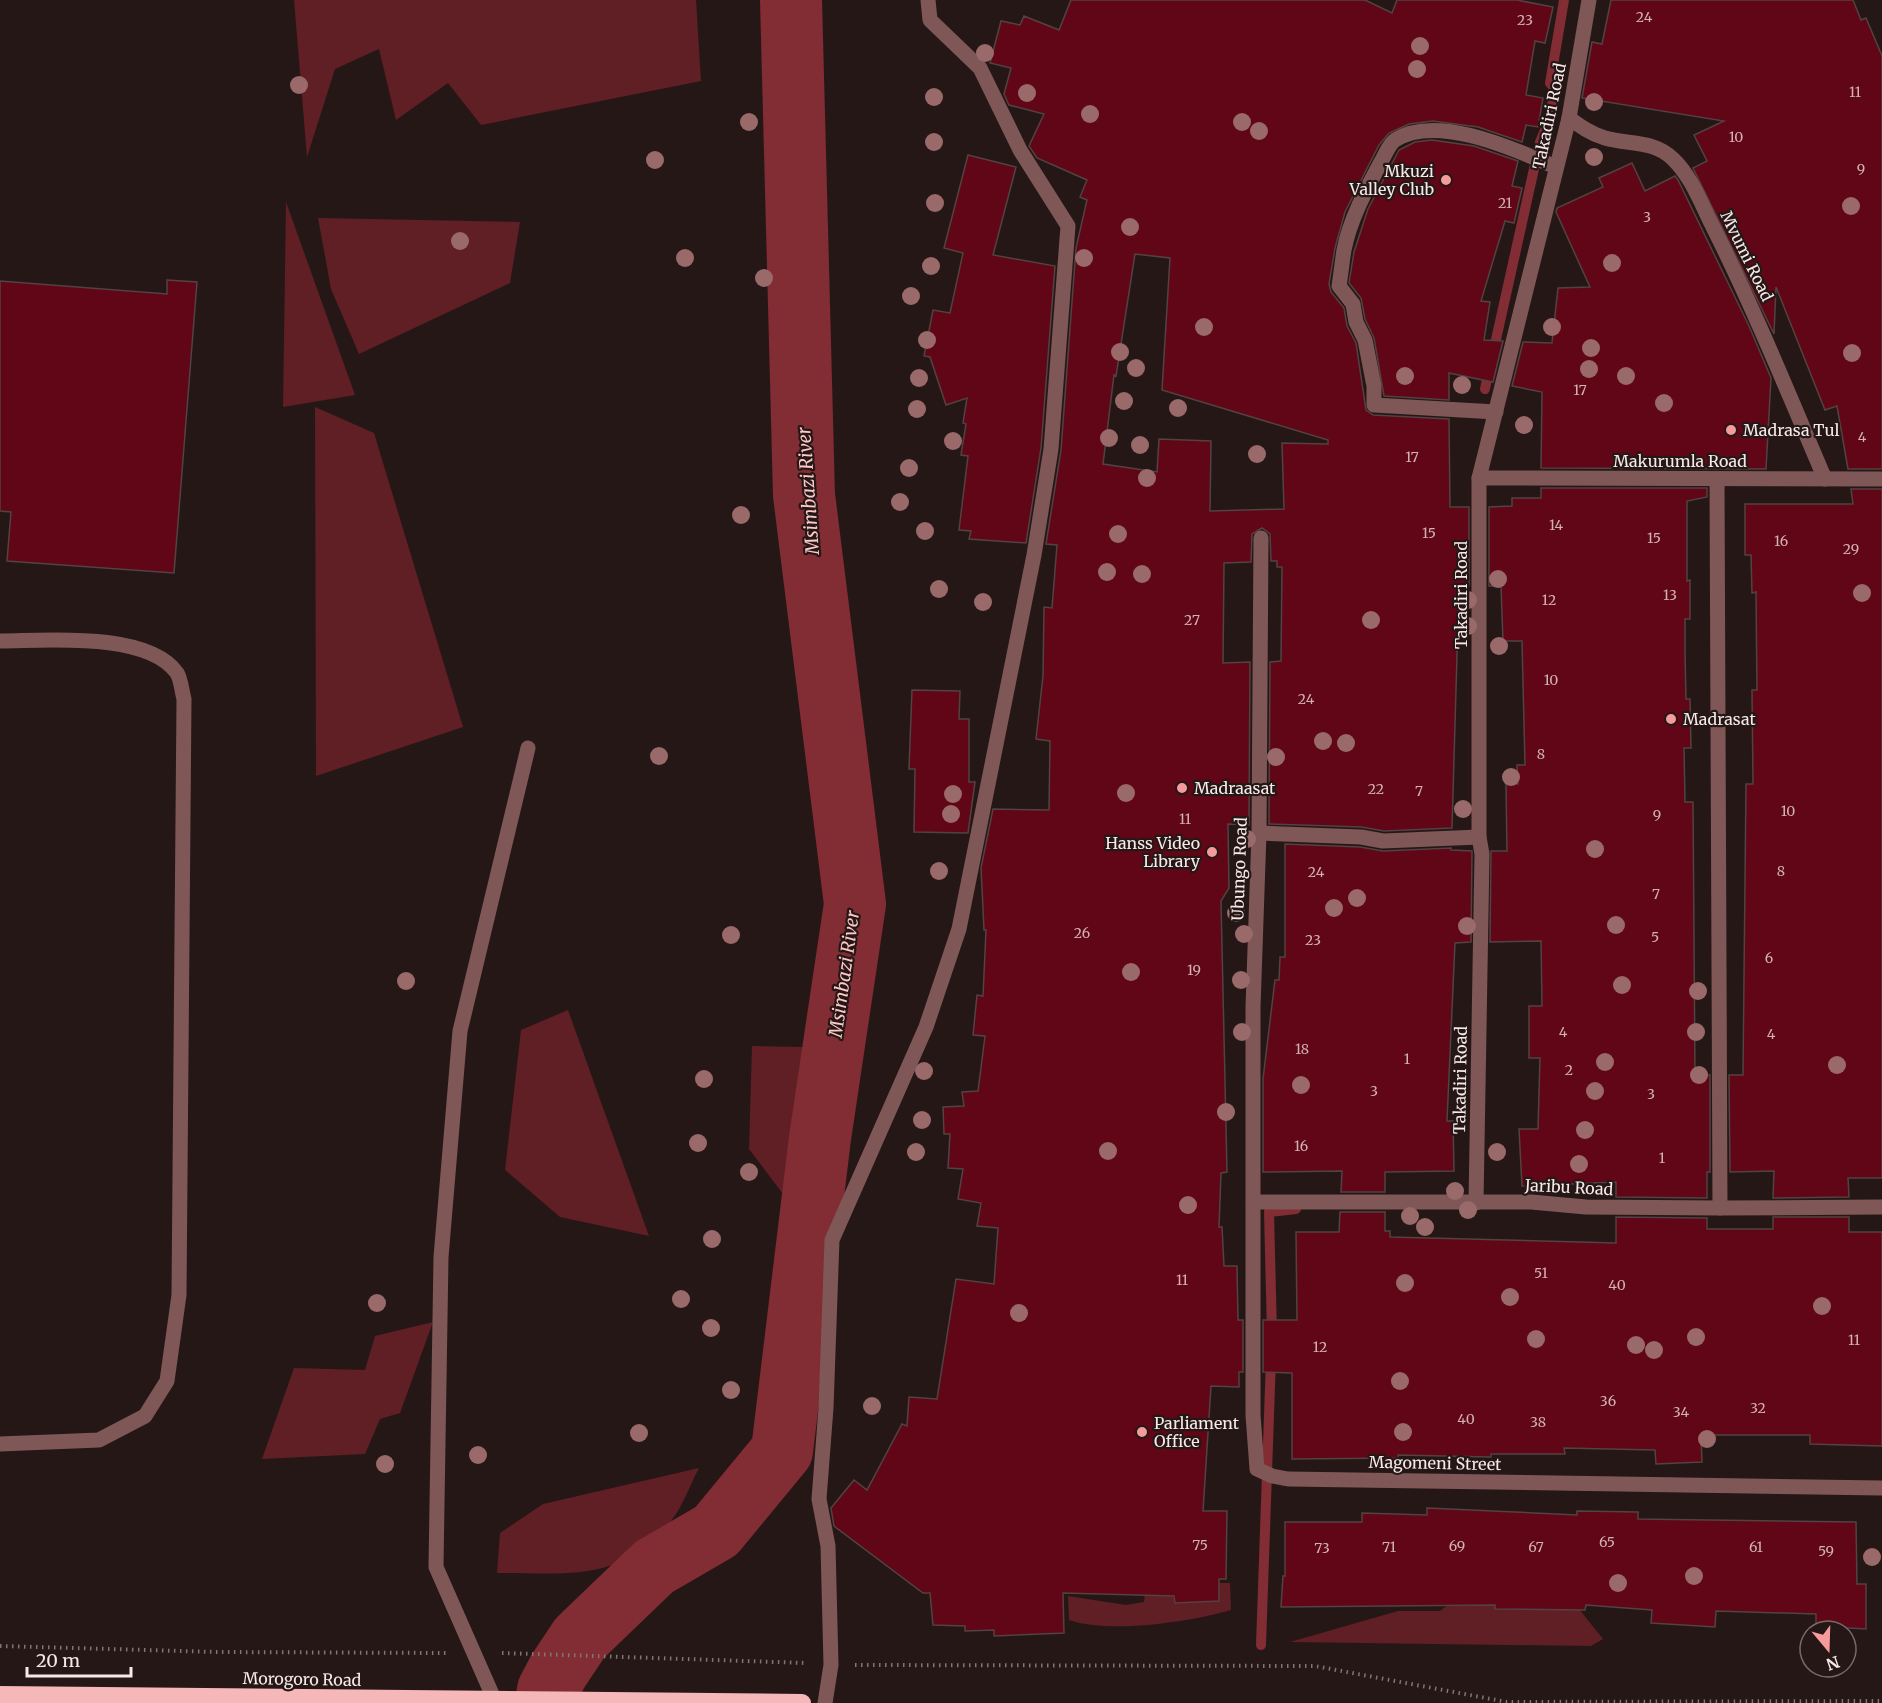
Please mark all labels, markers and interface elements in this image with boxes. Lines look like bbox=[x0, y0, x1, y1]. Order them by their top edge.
house number: 24 bbox=[1636, 8, 1653, 26]
house number: 23 bbox=[1517, 11, 1533, 29]
street label: Takadiri Road bbox=[1528, 61, 1570, 171]
house number: 11 bbox=[1849, 83, 1861, 101]
house number: 10 bbox=[1729, 128, 1743, 146]
house number: 9 bbox=[1857, 160, 1865, 178]
place label: Mkuzi Valley Club bbox=[1349, 161, 1434, 199]
marker: Mkuzi Valley Club bbox=[1439, 173, 1453, 187]
house number: 21 bbox=[1498, 194, 1512, 212]
street label: Mvumi Road bbox=[1716, 207, 1778, 305]
house number: 3 bbox=[1643, 208, 1651, 226]
house number: 17 bbox=[1573, 381, 1587, 399]
place label: Madrasa Tul bbox=[1743, 420, 1839, 440]
marker: Madrasa Tul bbox=[1724, 423, 1738, 437]
water label: Msimbazi River bbox=[792, 426, 824, 557]
house number: 4 bbox=[1858, 428, 1867, 446]
house number: 17 bbox=[1405, 448, 1419, 466]
street label: Makurumla Road bbox=[1613, 451, 1747, 471]
house number: 14 bbox=[1549, 516, 1563, 534]
house number: 15 bbox=[1422, 524, 1436, 542]
house number: 15 bbox=[1647, 529, 1661, 547]
house number: 16 bbox=[1774, 532, 1788, 550]
house number: 29 bbox=[1843, 540, 1859, 558]
street label: Takadiri Road bbox=[1451, 541, 1471, 649]
house number: 13 bbox=[1663, 586, 1677, 604]
house number: 12 bbox=[1542, 591, 1556, 609]
house number: 27 bbox=[1184, 611, 1200, 629]
house number: 10 bbox=[1544, 671, 1558, 689]
house number: 24 bbox=[1298, 690, 1315, 708]
place label: Madrasat bbox=[1683, 709, 1756, 729]
marker: Madrasat bbox=[1664, 712, 1678, 726]
house number: 8 bbox=[1537, 745, 1545, 763]
place label: Madraasat bbox=[1194, 778, 1276, 798]
house number: 22 bbox=[1368, 780, 1384, 798]
marker: Madraasat bbox=[1175, 781, 1189, 795]
house number: 7 bbox=[1415, 782, 1423, 800]
house number: 10 bbox=[1781, 802, 1795, 820]
house number: 9 bbox=[1653, 806, 1661, 824]
house number: 11 bbox=[1179, 810, 1191, 828]
street label: Ubungo Road bbox=[1227, 817, 1251, 921]
place label: Hanss Video Library bbox=[1105, 833, 1201, 871]
marker: Hanss Video Library bbox=[1205, 845, 1219, 859]
house number: 8 bbox=[1777, 862, 1785, 880]
house number: 24 bbox=[1308, 863, 1325, 881]
house number: 7 bbox=[1652, 885, 1660, 903]
water label: Msimbazi River bbox=[824, 908, 864, 1040]
house number: 26 bbox=[1074, 924, 1090, 942]
house number: 5 bbox=[1651, 928, 1659, 946]
house number: 23 bbox=[1305, 931, 1321, 949]
house number: 6 bbox=[1765, 949, 1773, 967]
house number: 19 bbox=[1187, 961, 1201, 979]
house number: 4 bbox=[1559, 1023, 1568, 1041]
street label: Takadiri Road bbox=[1449, 1025, 1471, 1134]
house number: 4 bbox=[1767, 1025, 1776, 1043]
house number: 18 bbox=[1295, 1040, 1309, 1058]
house number: 1 bbox=[1404, 1050, 1410, 1068]
house number: 2 bbox=[1565, 1061, 1573, 1079]
house number: 3 bbox=[1370, 1082, 1378, 1100]
house number: 3 bbox=[1647, 1085, 1655, 1103]
house number: 16 bbox=[1294, 1137, 1308, 1155]
house number: 1 bbox=[1659, 1149, 1665, 1167]
street label: Jaribu Road bbox=[1523, 1175, 1614, 1199]
house number: 51 bbox=[1534, 1264, 1548, 1282]
house number: 11 bbox=[1176, 1271, 1188, 1289]
house number: 40 bbox=[1608, 1276, 1626, 1294]
house number: 11 bbox=[1848, 1331, 1860, 1349]
house number: 12 bbox=[1313, 1338, 1327, 1356]
house number: 36 bbox=[1600, 1392, 1616, 1410]
house number: 32 bbox=[1750, 1399, 1766, 1417]
house number: 34 bbox=[1673, 1403, 1690, 1421]
house number: 40 bbox=[1457, 1410, 1475, 1428]
place label: Parliament Office bbox=[1154, 1413, 1240, 1451]
house number: 38 bbox=[1530, 1413, 1546, 1431]
marker: Parliament Office bbox=[1135, 1425, 1149, 1439]
street label: Magomeni Street bbox=[1368, 1452, 1502, 1474]
house number: 65 bbox=[1599, 1533, 1615, 1551]
house number: 75 bbox=[1192, 1536, 1208, 1554]
house number: 69 bbox=[1449, 1537, 1465, 1555]
house number: 71 bbox=[1382, 1538, 1396, 1556]
house number: 67 bbox=[1528, 1538, 1544, 1556]
house number: 61 bbox=[1749, 1538, 1763, 1556]
house number: 73 bbox=[1314, 1539, 1330, 1557]
house number: 59 bbox=[1818, 1542, 1834, 1560]
north arrow bbox=[1798, 1619, 1858, 1679]
scale bar bbox=[27, 1640, 130, 1678]
text: 20 m bbox=[36, 1649, 80, 1672]
text: N bbox=[1823, 1652, 1842, 1675]
street label: Morogoro Road bbox=[243, 1668, 362, 1690]

